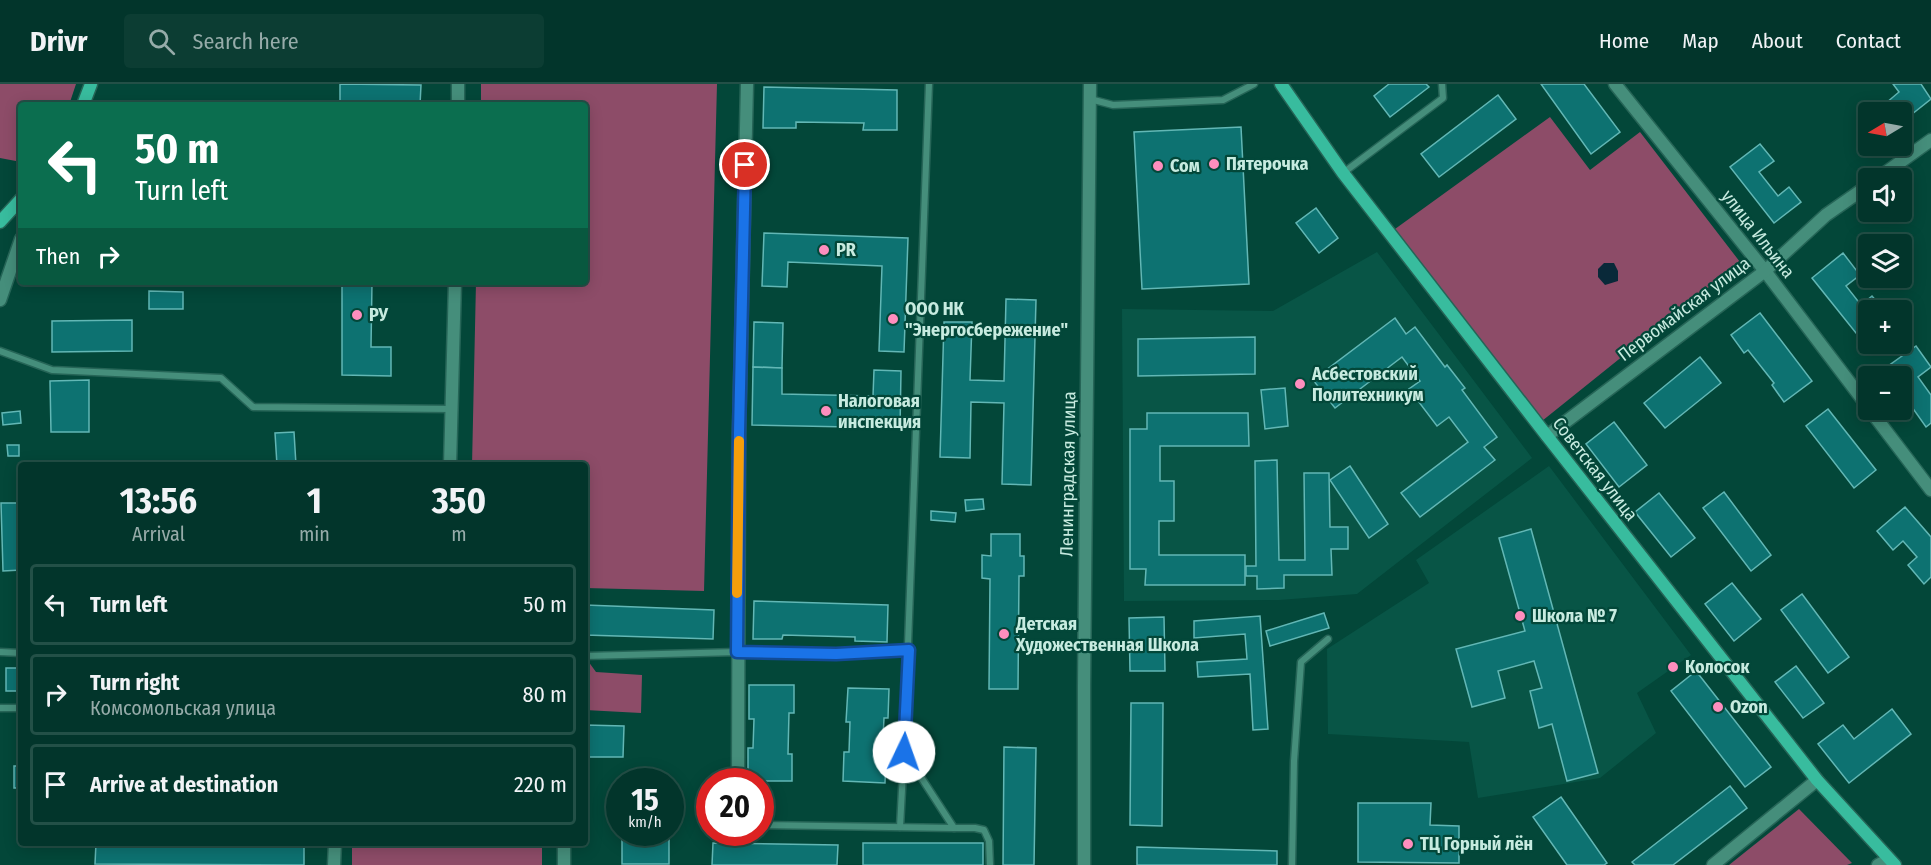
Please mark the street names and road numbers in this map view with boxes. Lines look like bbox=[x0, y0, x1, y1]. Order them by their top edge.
street label: улица Ильина bbox=[1717, 185, 1799, 283]
street label: Первомайская улица bbox=[1613, 252, 1755, 366]
street label: Ленинградская улица bbox=[1056, 391, 1080, 557]
street label: Советская улица bbox=[1548, 413, 1642, 525]

